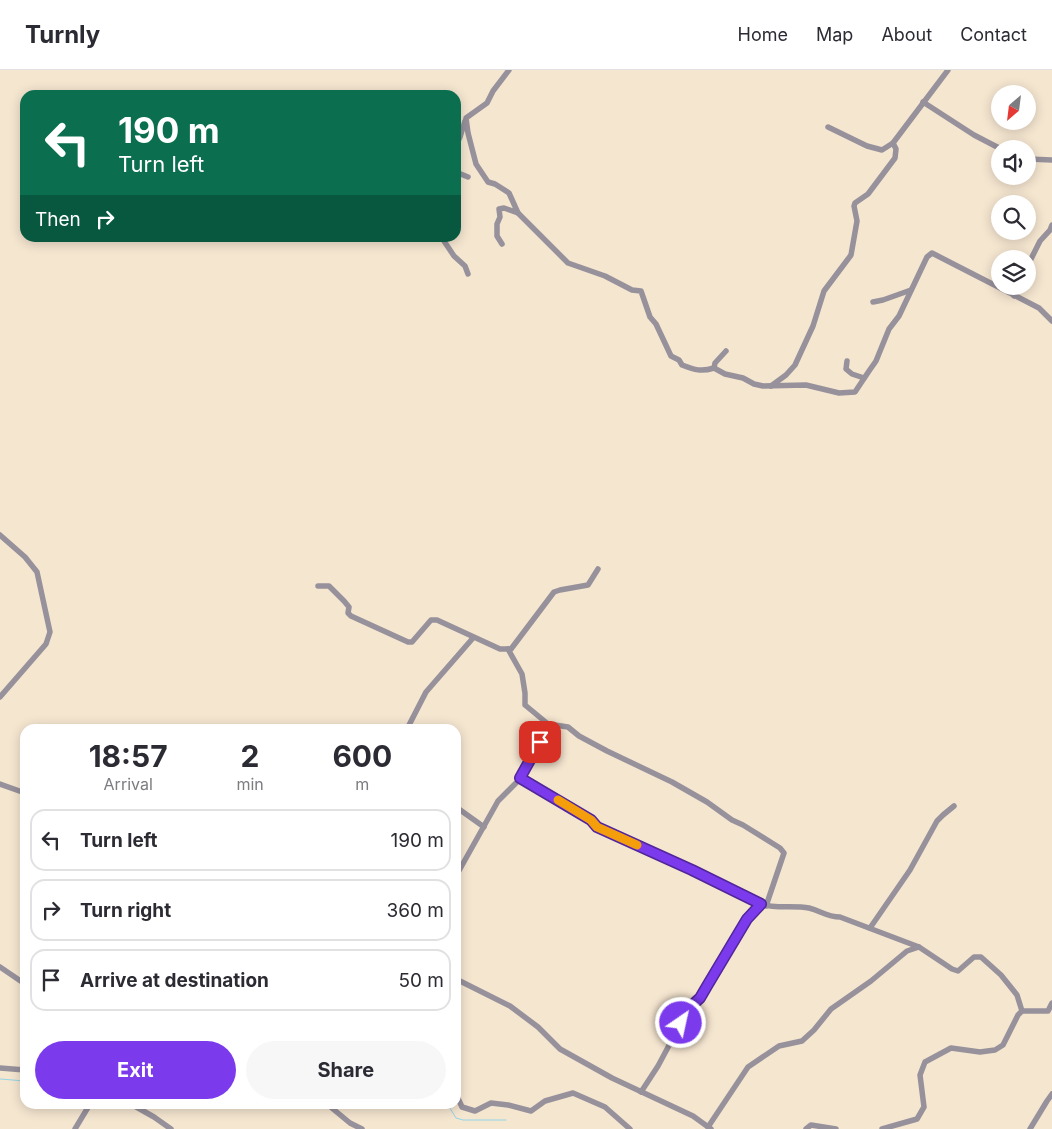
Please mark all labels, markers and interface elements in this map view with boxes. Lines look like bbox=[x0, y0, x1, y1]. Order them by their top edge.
text: Turnly bbox=[25, 20, 100, 49]
text: Home bbox=[738, 24, 788, 45]
text: Map bbox=[816, 24, 853, 45]
text: About bbox=[881, 24, 932, 45]
text: Contact bbox=[960, 24, 1027, 45]
north arrow bbox=[991, 85, 1036, 130]
map controls bbox=[991, 85, 1036, 295]
text: 190 m bbox=[118, 109, 220, 151]
icon: left bbox=[35, 110, 100, 175]
button: sound bbox=[991, 140, 1036, 185]
text: Turn left bbox=[118, 151, 204, 177]
button: search bbox=[991, 195, 1036, 240]
icon: right bbox=[91, 205, 119, 233]
text: Then bbox=[35, 208, 81, 231]
button: layers bbox=[991, 250, 1036, 295]
pin bbox=[519, 721, 561, 763]
icon: arrive bbox=[526, 728, 554, 756]
text: 18:57 bbox=[89, 738, 168, 774]
text: 2 bbox=[241, 738, 260, 774]
text: 600 bbox=[332, 738, 392, 774]
text: Arrival bbox=[104, 774, 153, 794]
text: min bbox=[236, 774, 264, 794]
text: m bbox=[355, 774, 369, 794]
icon: left bbox=[37, 826, 65, 854]
text: Turn left bbox=[80, 829, 158, 852]
text: 190 m bbox=[391, 829, 444, 852]
icon: right bbox=[37, 896, 65, 924]
text: Turn right bbox=[80, 899, 171, 922]
text: 360 m bbox=[387, 899, 444, 922]
icon: arrive bbox=[37, 966, 65, 994]
text: Arrive at destination bbox=[80, 969, 269, 992]
text: 50 m bbox=[398, 969, 444, 992]
position arrow bbox=[654, 996, 706, 1048]
button: Exit bbox=[35, 1041, 236, 1099]
button: Share bbox=[246, 1041, 446, 1099]

